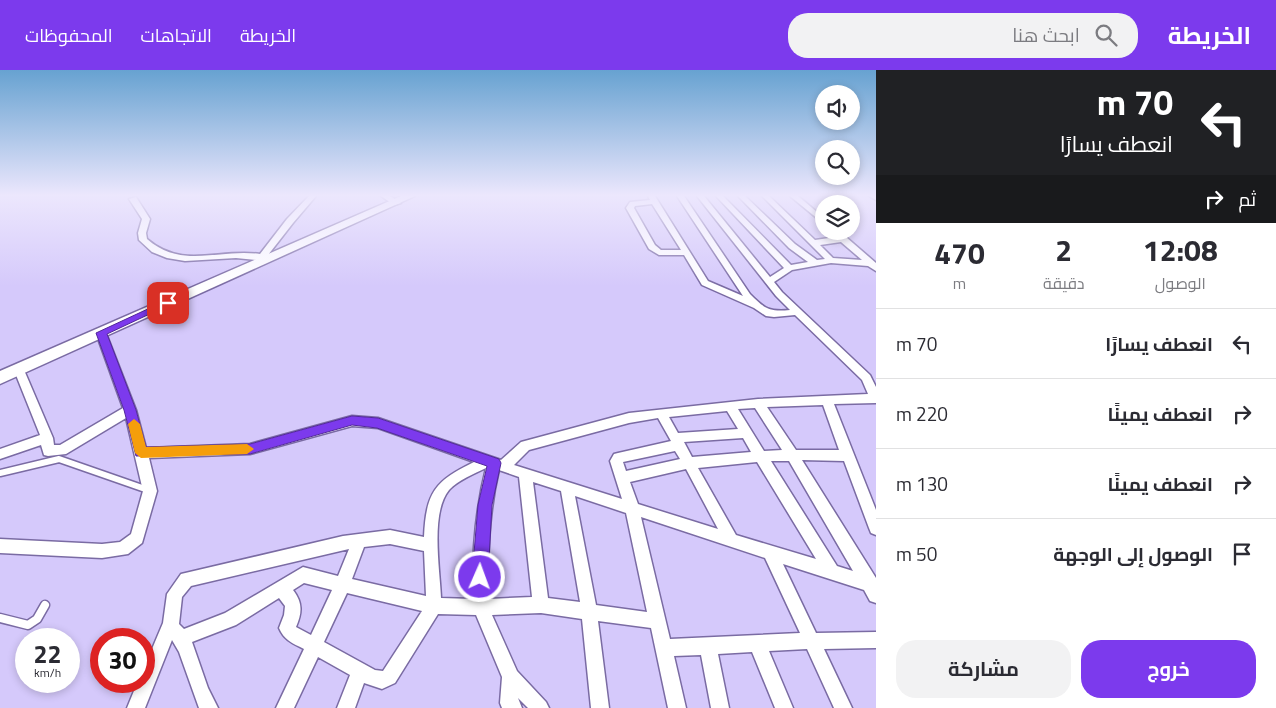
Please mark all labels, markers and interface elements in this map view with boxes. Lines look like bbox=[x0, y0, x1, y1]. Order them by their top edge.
search box bbox=[788, 13, 1138, 58]
text: الخريطة bbox=[1168, 17, 1251, 53]
text: ابحث هنا bbox=[1012, 20, 1080, 49]
icon: search bbox=[1092, 21, 1120, 49]
text: المحفوظات bbox=[25, 22, 113, 49]
text: الاتجاهات bbox=[141, 22, 212, 49]
text: الخريطة bbox=[240, 22, 296, 49]
text: 70 m bbox=[1097, 75, 1173, 129]
map controls bbox=[815, 85, 860, 240]
button: sound bbox=[815, 85, 860, 130]
icon: left bbox=[1191, 90, 1256, 155]
text: انعطف يسارًا bbox=[1060, 127, 1173, 161]
button: search bbox=[815, 140, 860, 185]
text: ثم bbox=[1238, 184, 1256, 213]
icon: right bbox=[1200, 185, 1228, 213]
button: layers bbox=[815, 195, 860, 240]
text: 2 bbox=[1055, 227, 1072, 273]
text: 12:08 bbox=[1143, 227, 1218, 273]
text: 470 bbox=[934, 230, 985, 276]
text: m bbox=[953, 271, 966, 295]
text: دقيقة bbox=[1043, 271, 1085, 295]
text: الوصول bbox=[1155, 271, 1206, 295]
pin bbox=[147, 282, 189, 324]
icon: arrive bbox=[154, 289, 182, 317]
text: 70 m bbox=[896, 329, 937, 358]
text: انعطف يسارًا bbox=[1105, 329, 1213, 358]
icon: left bbox=[1228, 330, 1256, 358]
text: 220 m bbox=[896, 399, 948, 428]
text: انعطف يمينًا bbox=[1108, 399, 1213, 428]
icon: right bbox=[1228, 400, 1256, 428]
text: 130 m bbox=[896, 469, 948, 498]
text: انعطف يمينًا bbox=[1108, 469, 1213, 498]
icon: right bbox=[1228, 470, 1256, 498]
text: 50 m bbox=[896, 539, 937, 568]
text: الوصول إلى الوجهة bbox=[1053, 539, 1213, 568]
icon: arrive bbox=[1228, 540, 1256, 568]
position arrow bbox=[453, 550, 505, 602]
speed limit sign: 30 bbox=[90, 628, 155, 693]
text: 22 bbox=[33, 635, 62, 673]
button: مشاركة bbox=[896, 640, 1071, 698]
button: خروج bbox=[1081, 640, 1256, 698]
text: km/h bbox=[34, 663, 61, 682]

